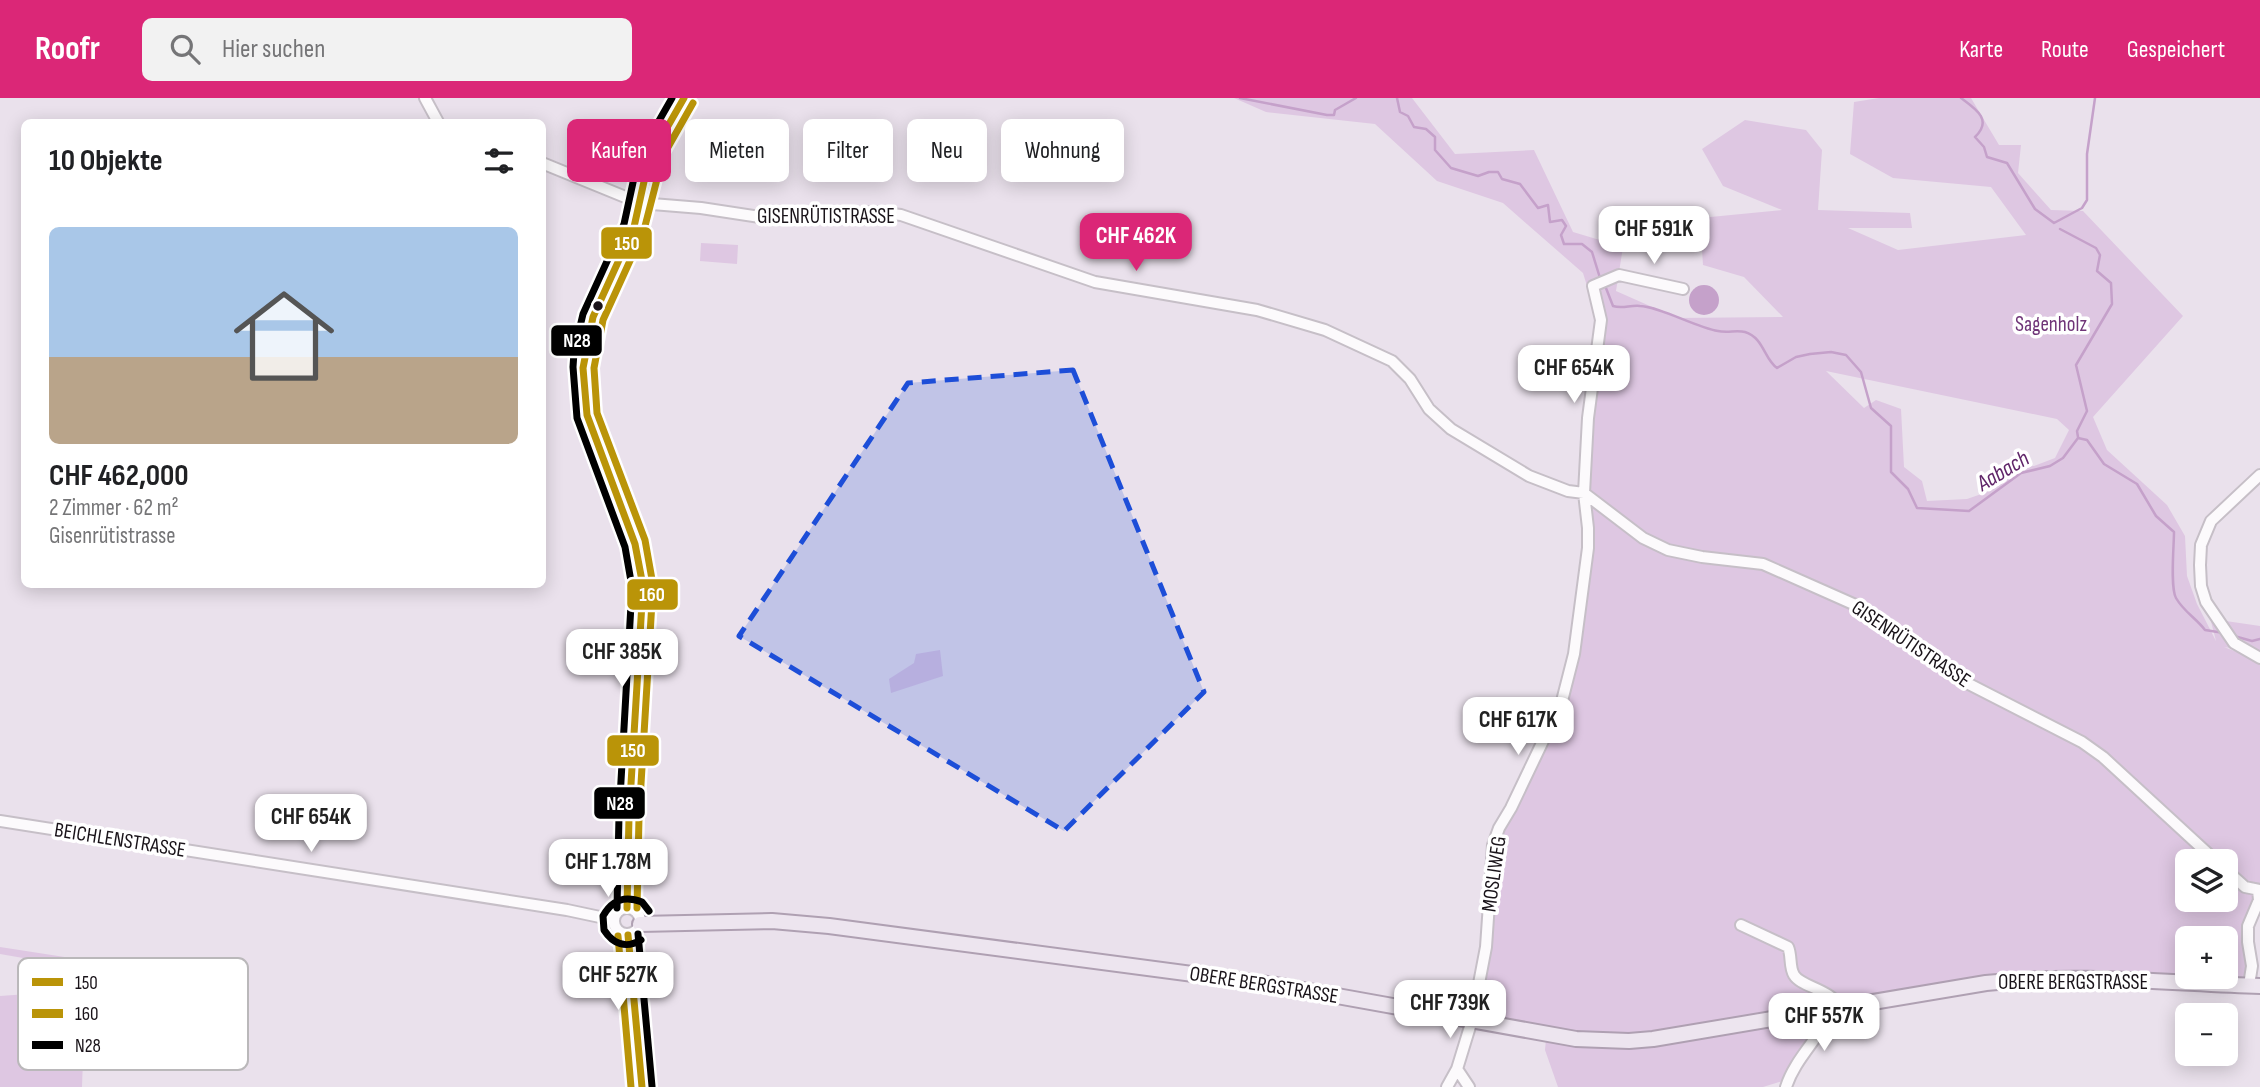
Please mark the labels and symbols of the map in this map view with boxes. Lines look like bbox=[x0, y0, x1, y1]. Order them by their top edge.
street label: GISENRÜTISTRASSE bbox=[757, 204, 895, 229]
pin: CHF 591K bbox=[1582, 206, 1726, 266]
pin: CHF 462K bbox=[1064, 214, 1208, 273]
line badge: 150 bbox=[600, 226, 653, 260]
text: 150 bbox=[615, 233, 639, 256]
unlabelled marker bbox=[591, 299, 605, 313]
park label: Sagenholz bbox=[2015, 312, 2087, 337]
line badge: N28 bbox=[550, 324, 603, 357]
text: N28 bbox=[563, 330, 591, 353]
pin: CHF 654K bbox=[1502, 345, 1646, 405]
water label: Aabach bbox=[1971, 444, 2035, 498]
line badge: 160 bbox=[626, 578, 679, 611]
text: 160 bbox=[639, 584, 665, 607]
street label: GISENRÜTISTRASSE bbox=[1847, 595, 1975, 693]
pin: CHF 385K bbox=[550, 630, 694, 689]
pin: CHF 617K bbox=[1446, 698, 1590, 757]
line badge: 150 bbox=[606, 734, 660, 767]
text: 150 bbox=[621, 740, 645, 763]
line badge: N28 bbox=[593, 786, 646, 820]
text: N28 bbox=[606, 793, 634, 816]
pin: CHF 654K bbox=[239, 794, 383, 854]
street label: BEICHLENSTRASSE bbox=[53, 817, 187, 863]
street label: MOSLIWEG bbox=[1476, 834, 1512, 914]
pin: CHF 1.78M bbox=[528, 840, 688, 899]
pin: CHF 527K bbox=[546, 953, 690, 1012]
legend bbox=[18, 958, 248, 1070]
street label: OBERE BERGSTRASSE bbox=[1188, 961, 1340, 1009]
street label: OBERE BERGSTRASSE bbox=[1998, 970, 2148, 995]
text: 150 bbox=[75, 972, 98, 995]
pin: CHF 739K bbox=[1378, 981, 1522, 1040]
pin: CHF 557K bbox=[1752, 993, 1896, 1053]
text: 160 bbox=[75, 1003, 98, 1026]
text: N28 bbox=[75, 1035, 101, 1058]

